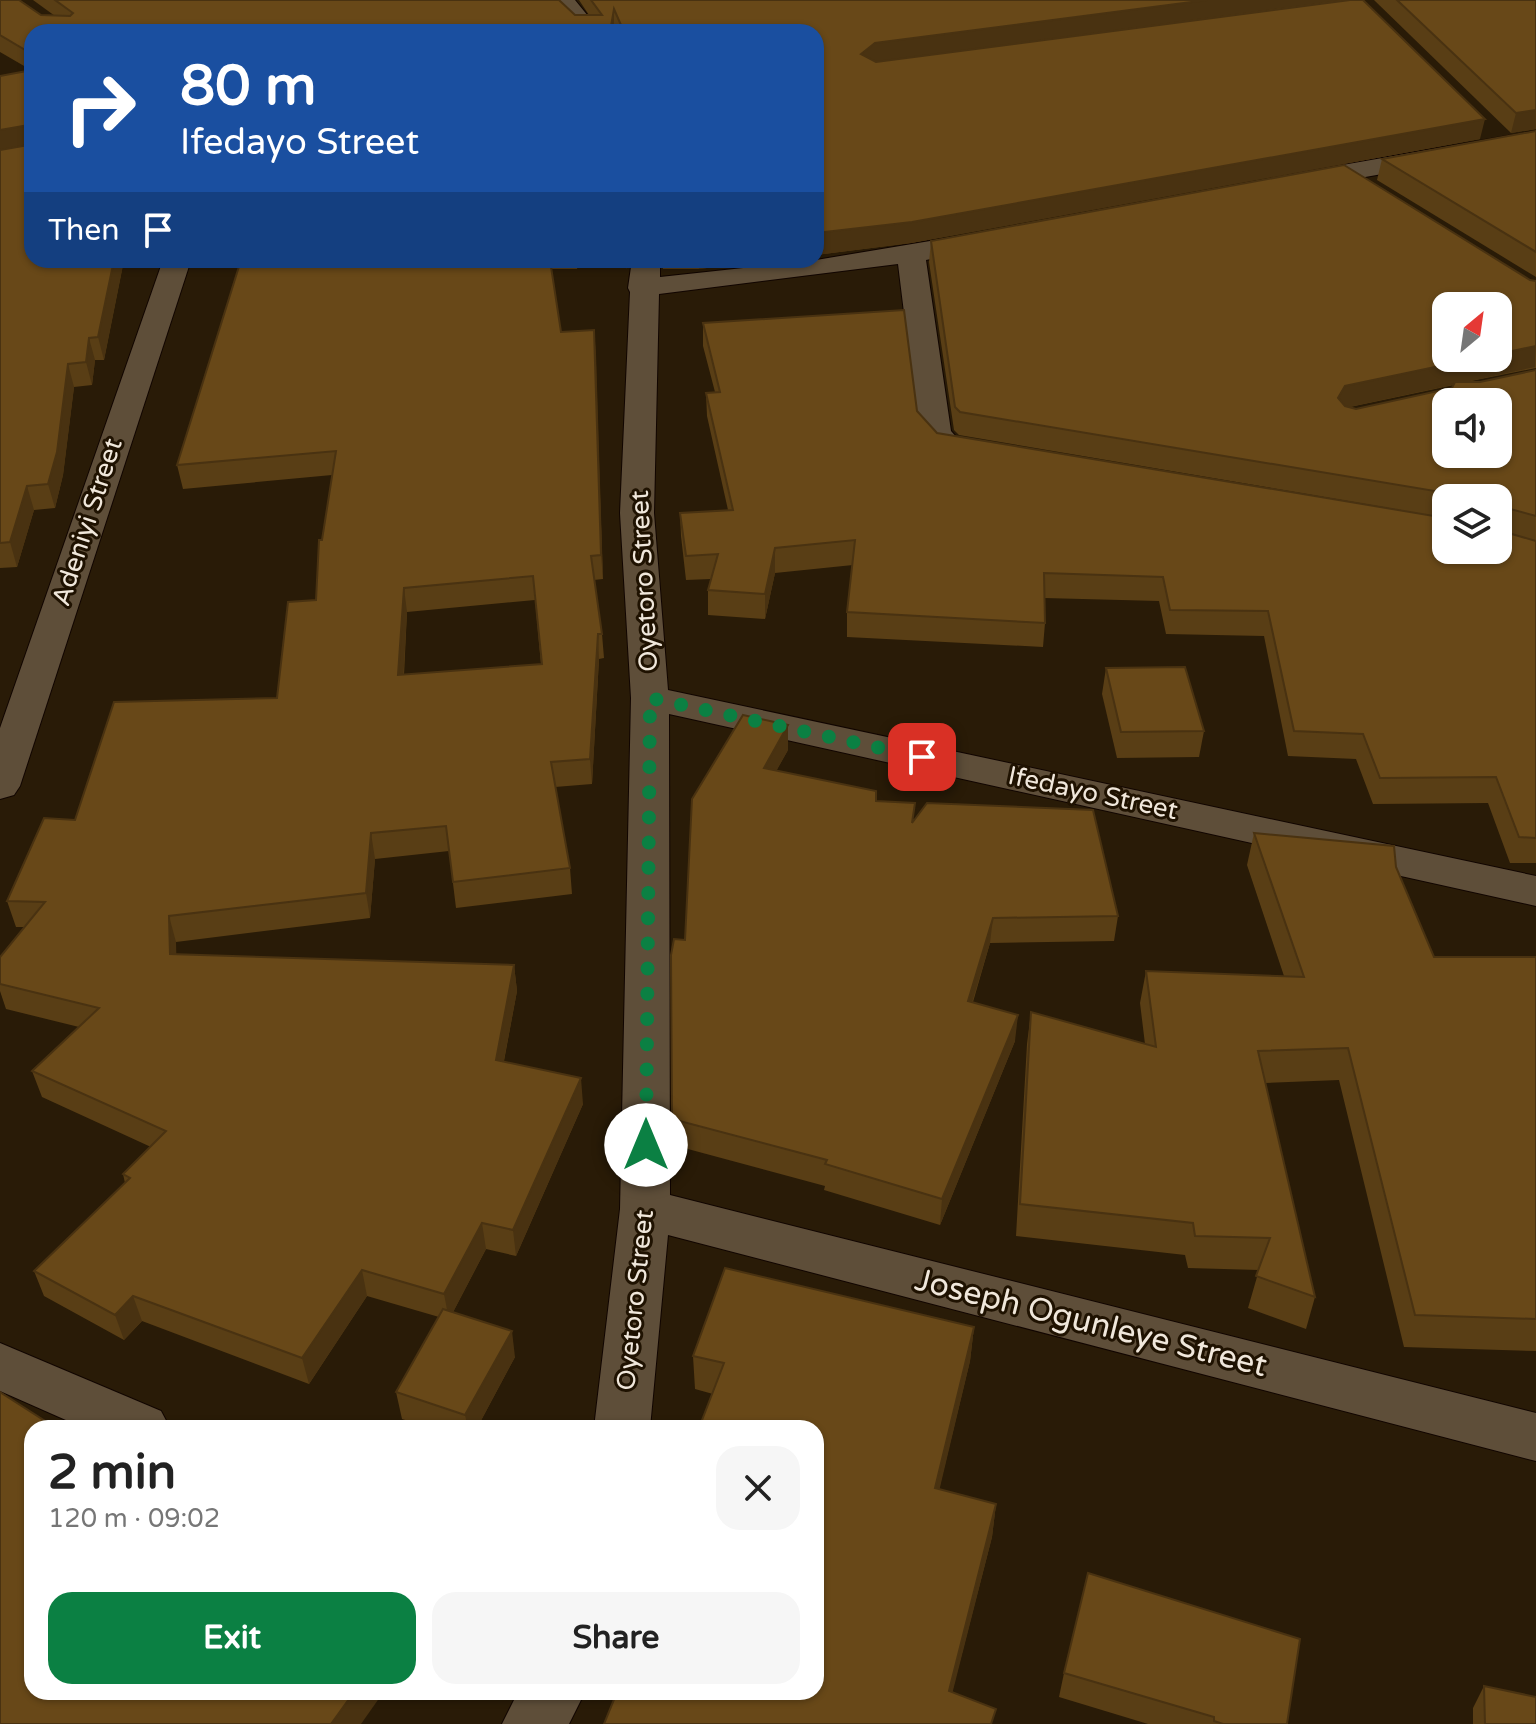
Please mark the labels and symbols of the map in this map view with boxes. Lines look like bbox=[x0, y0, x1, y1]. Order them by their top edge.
north arrow bbox=[1432, 292, 1512, 372]
street label: Adeniyi Street bbox=[45, 434, 129, 610]
street label: Oyetoro Street bbox=[624, 489, 664, 672]
pin bbox=[888, 723, 956, 791]
street label: Ifedayo Street bbox=[1005, 760, 1181, 826]
position arrow bbox=[604, 1103, 688, 1187]
street label: Oyetoro Street bbox=[610, 1208, 660, 1392]
street label: Joseph Ogunleye Street bbox=[911, 1261, 1271, 1385]

